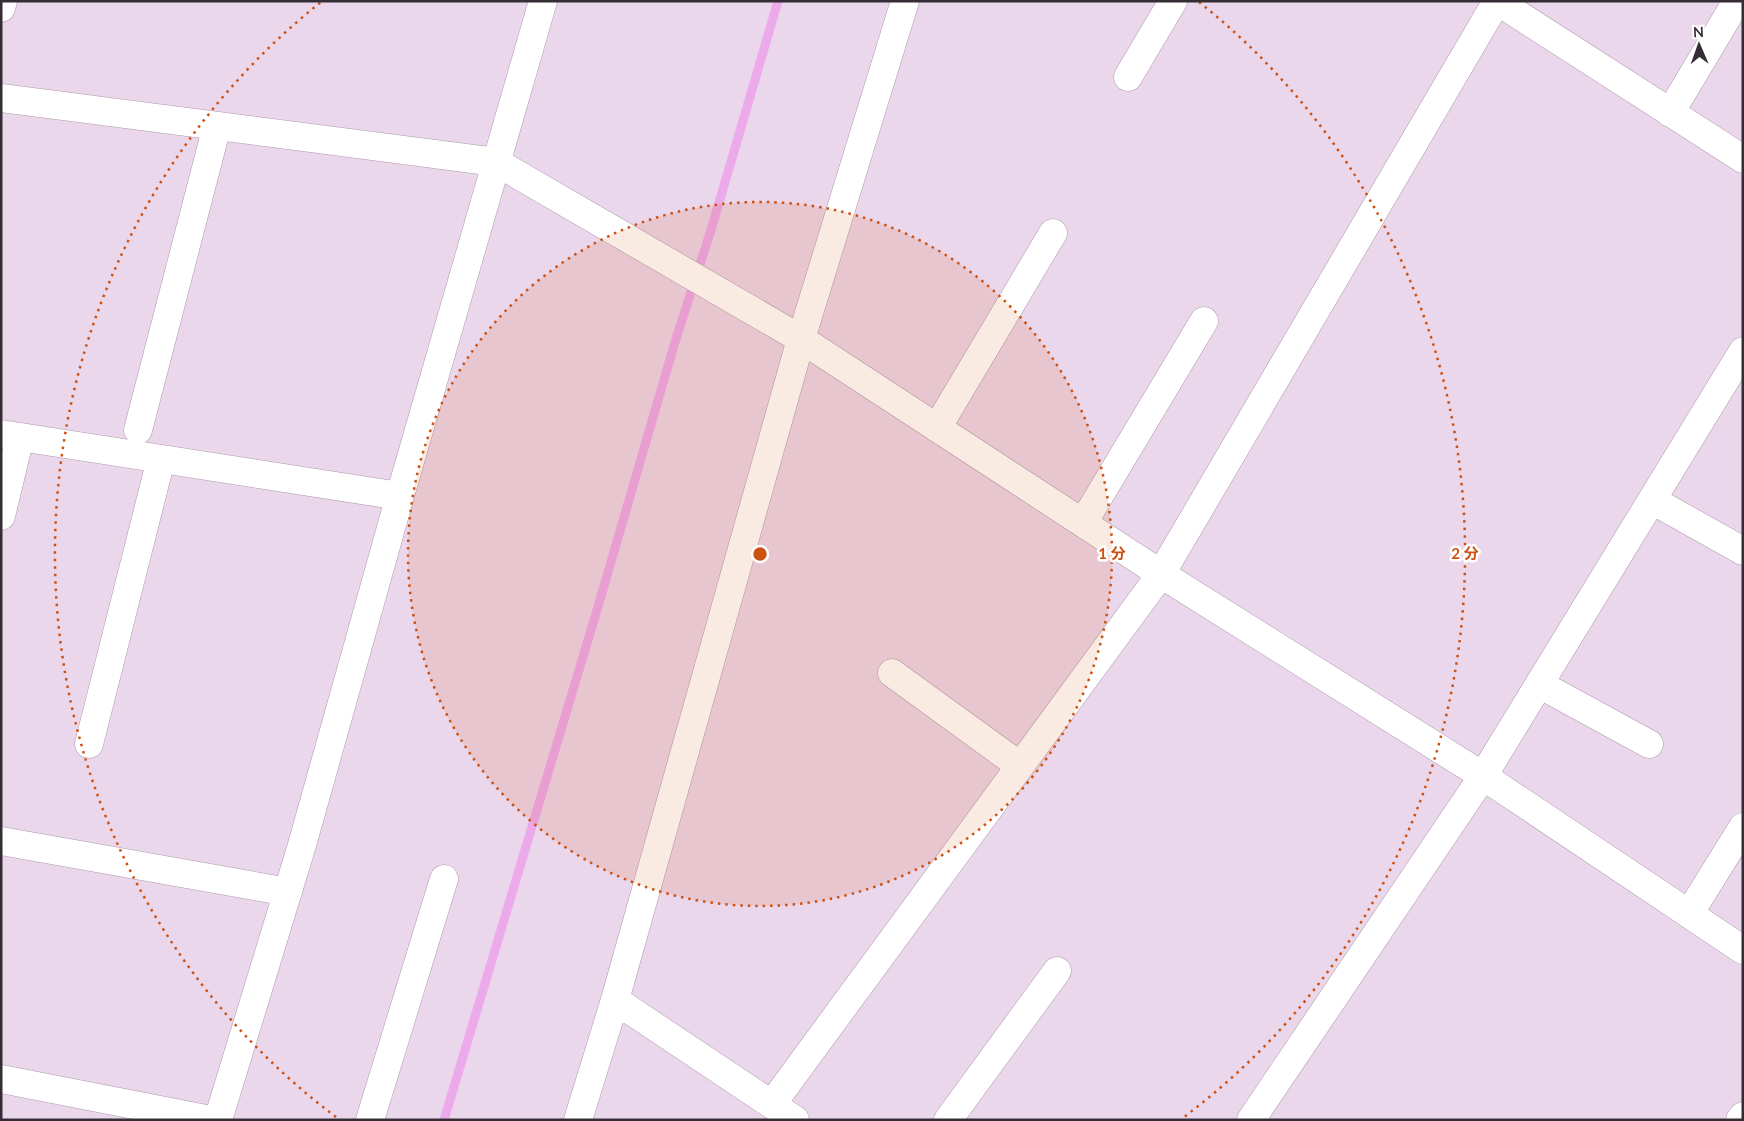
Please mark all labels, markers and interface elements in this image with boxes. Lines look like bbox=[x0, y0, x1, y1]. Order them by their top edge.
north arrow bbox=[1674, 20, 1724, 70]
text: N bbox=[1693, 23, 1704, 40]
text: 1 分 bbox=[1098, 544, 1126, 562]
text: 2 分 bbox=[1451, 544, 1479, 562]
centre of rings bbox=[751, 545, 769, 563]

